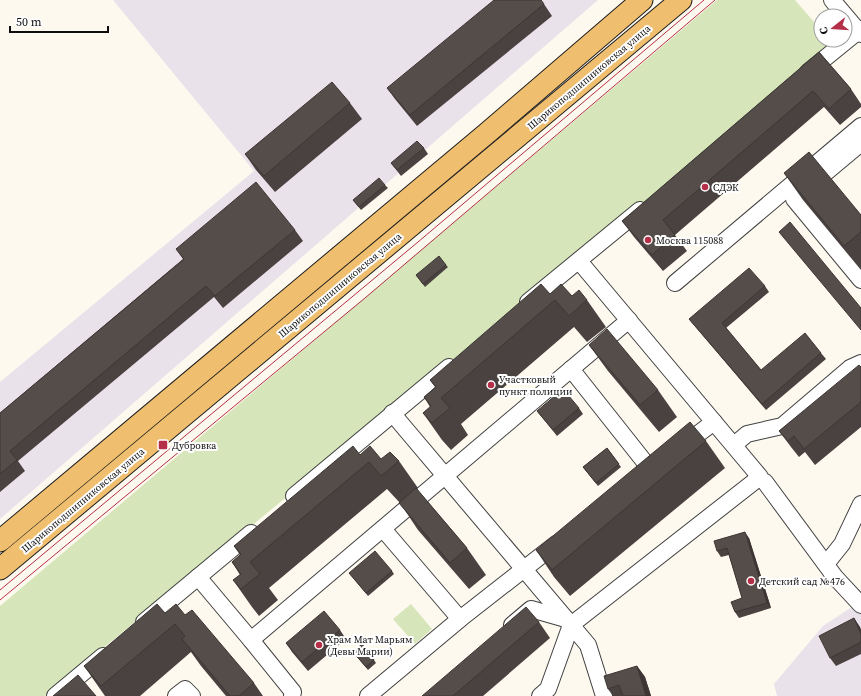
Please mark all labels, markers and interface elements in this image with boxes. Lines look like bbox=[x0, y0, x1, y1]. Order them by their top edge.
scale bar bbox=[10, 8, 108, 34]
north arrow bbox=[813, 8, 853, 48]
text: 50 m bbox=[16, 14, 42, 30]
street label: Шарикоподшипниковская улица bbox=[525, 21, 654, 132]
text: С bbox=[816, 25, 832, 36]
place label: СДЭК bbox=[713, 181, 739, 194]
marker: СДЭК bbox=[700, 182, 710, 192]
street label: Шарикоподшипниковская улица bbox=[276, 229, 405, 340]
place label: Москва 115088 bbox=[656, 234, 723, 247]
marker: Москва 115088 bbox=[643, 235, 653, 245]
place label: Участковый пункт полиции bbox=[499, 373, 573, 398]
marker: Участковый пункт полиции bbox=[486, 380, 496, 390]
marker: Дубровка bbox=[157, 439, 169, 451]
place label: Дубровка bbox=[172, 439, 217, 452]
street label: Шарикоподшипниковская улица bbox=[19, 444, 148, 555]
place label: Детский сад №476 bbox=[759, 575, 845, 588]
marker: Детский сад №476 bbox=[746, 576, 756, 586]
place label: Храм Мат Марьям (Девы Марии) bbox=[327, 633, 412, 658]
marker: Храм Мат Марьям (Девы Марии) bbox=[314, 640, 324, 650]

